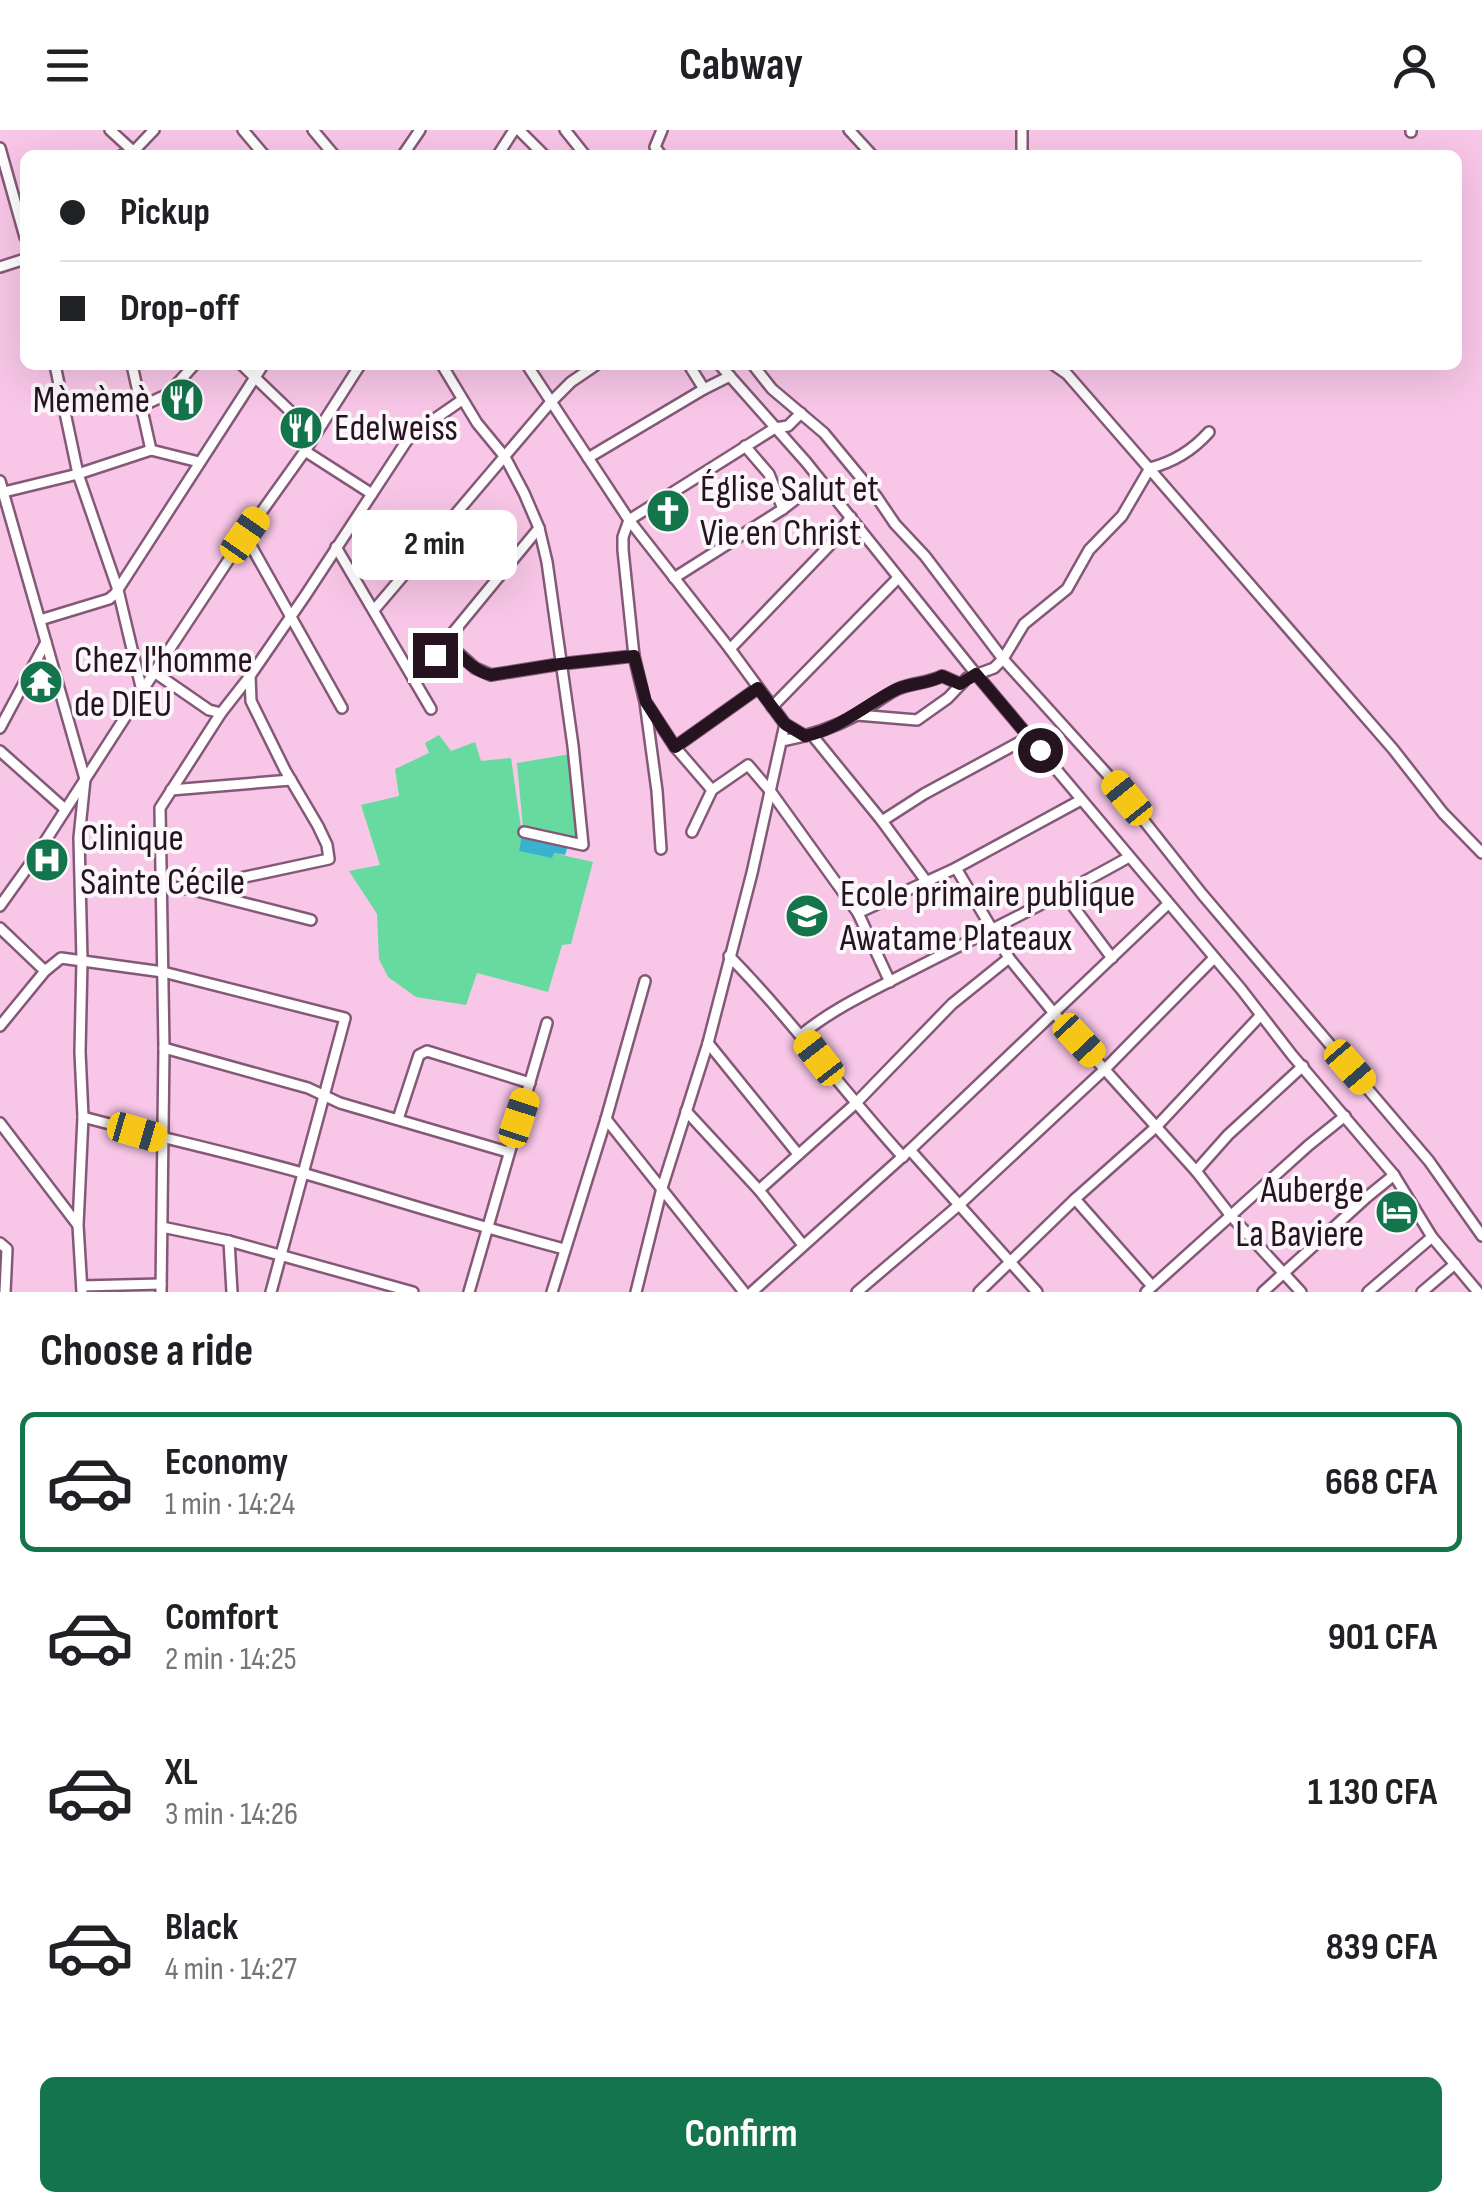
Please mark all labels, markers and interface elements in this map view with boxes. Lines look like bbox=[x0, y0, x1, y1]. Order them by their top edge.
icon: menu bbox=[40, 38, 95, 93]
text: Cabway bbox=[679, 38, 803, 93]
icon: person bbox=[1387, 38, 1442, 93]
text: Pickup bbox=[120, 190, 210, 235]
text: Drop-off bbox=[120, 286, 239, 331]
restaurant icon: Mèmèmè bbox=[159, 377, 205, 423]
place label: Mèmèmè bbox=[33, 378, 150, 423]
restaurant icon: Edelweiss bbox=[278, 405, 324, 451]
place label: Edelweiss bbox=[334, 406, 458, 451]
place label: Église Salut et Vie en Christ bbox=[700, 467, 879, 556]
church icon: Église Salut et Vie en Christ bbox=[645, 488, 691, 534]
car bbox=[216, 502, 274, 568]
callout: 2 min bbox=[352, 510, 518, 580]
text: 2 min bbox=[404, 525, 465, 564]
route end bbox=[413, 633, 458, 678]
place label: Chez l'homme de DIEU bbox=[74, 638, 253, 727]
temple icon: Chez l'homme de DIEU bbox=[18, 659, 64, 705]
route start bbox=[1018, 728, 1063, 773]
car bbox=[1096, 765, 1158, 831]
place label: Clinique Sainte Cécile bbox=[80, 816, 245, 905]
hospital icon: Clinique Sainte Cécile bbox=[24, 837, 70, 883]
place label: Ecole primaire publique Awatame Plateaux bbox=[839, 872, 1135, 961]
school or university icon: Ecole primaire publique Awatame Plateaux bbox=[784, 893, 830, 939]
car bbox=[1048, 1008, 1110, 1072]
car bbox=[789, 1025, 849, 1091]
car bbox=[1319, 1035, 1381, 1099]
car bbox=[495, 1085, 543, 1151]
car bbox=[104, 1109, 170, 1155]
place label: Auberge La Baviere bbox=[1235, 1168, 1364, 1257]
hotel icon: Auberge La Baviere bbox=[1374, 1189, 1420, 1235]
text: Choose a ride bbox=[40, 1324, 253, 1379]
icon: car bbox=[45, 1437, 135, 1527]
text: Economy bbox=[165, 1440, 288, 1485]
text: 668 CFA bbox=[1325, 1460, 1437, 1505]
text: 1 min · 14:24 bbox=[165, 1485, 295, 1524]
icon: car bbox=[45, 1592, 135, 1682]
text: Comfort bbox=[165, 1595, 279, 1640]
text: 901 CFA bbox=[1328, 1615, 1437, 1660]
text: 2 min · 14:25 bbox=[165, 1640, 297, 1679]
icon: car bbox=[45, 1747, 135, 1837]
text: XL bbox=[165, 1750, 198, 1795]
text: 1 130 CFA bbox=[1308, 1770, 1437, 1815]
text: 3 min · 14:26 bbox=[165, 1795, 298, 1834]
icon: car bbox=[45, 1902, 135, 1992]
text: Black bbox=[165, 1905, 238, 1950]
text: 839 CFA bbox=[1326, 1925, 1437, 1970]
text: 4 min · 14:27 bbox=[165, 1950, 297, 1989]
button: Confirm bbox=[40, 2077, 1442, 2192]

